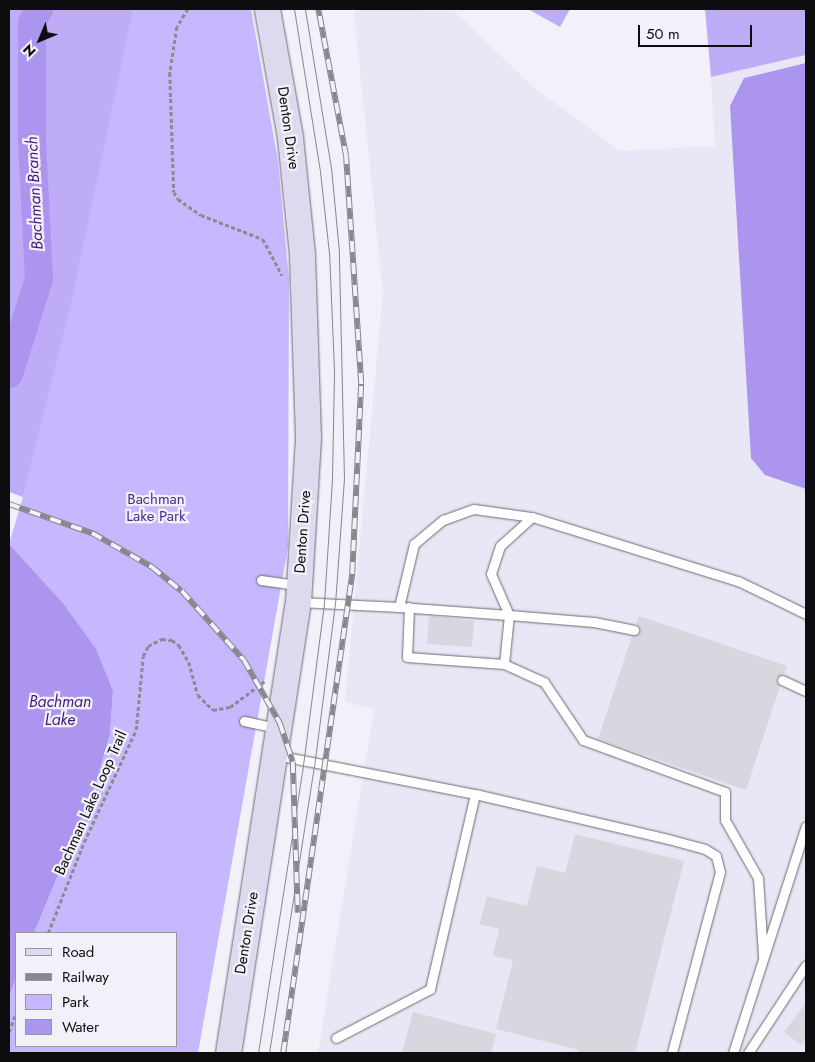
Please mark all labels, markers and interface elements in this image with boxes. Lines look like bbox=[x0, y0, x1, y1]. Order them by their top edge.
north arrow bbox=[15, 15, 65, 65]
scale bar bbox=[640, 15, 754, 47]
text: 50 m bbox=[646, 23, 680, 45]
text: N bbox=[18, 40, 40, 62]
street label: Denton Drive bbox=[273, 85, 303, 171]
water label: Bachman Branch bbox=[22, 136, 48, 250]
park label: Bachman Lake Park bbox=[126, 490, 186, 525]
street label: Denton Drive bbox=[291, 490, 315, 574]
water label: Bachman Lake bbox=[29, 692, 91, 730]
street label: Bachman Lake Loop Trail bbox=[51, 728, 131, 878]
street label: Denton Drive bbox=[232, 890, 262, 976]
legend bbox=[15, 932, 178, 1047]
text: Road bbox=[62, 941, 94, 963]
text: Railway bbox=[62, 966, 109, 988]
text: Park bbox=[62, 991, 89, 1013]
text: Water bbox=[62, 1016, 99, 1038]

